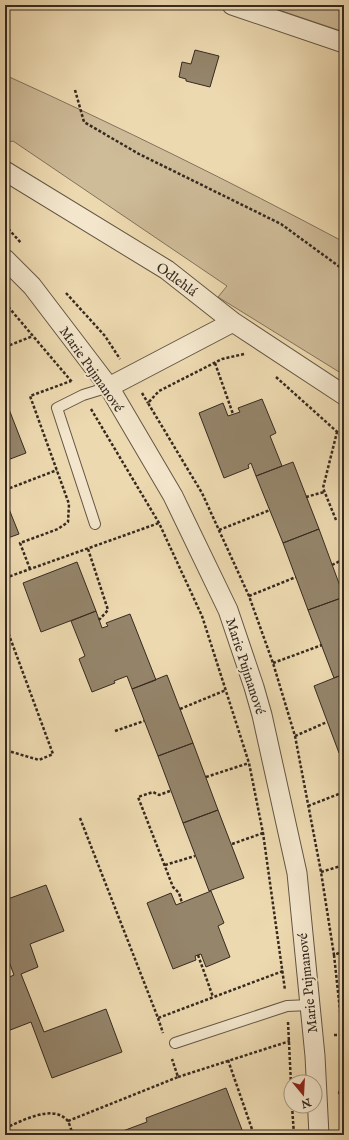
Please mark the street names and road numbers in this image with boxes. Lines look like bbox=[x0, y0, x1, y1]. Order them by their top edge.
street label: Odlehlá bbox=[152, 259, 201, 301]
street label: Marie Pujmanové bbox=[55, 323, 128, 416]
street label: Marie Pujmanové bbox=[221, 616, 269, 717]
street label: Marie Pujmanové bbox=[294, 931, 322, 1034]

